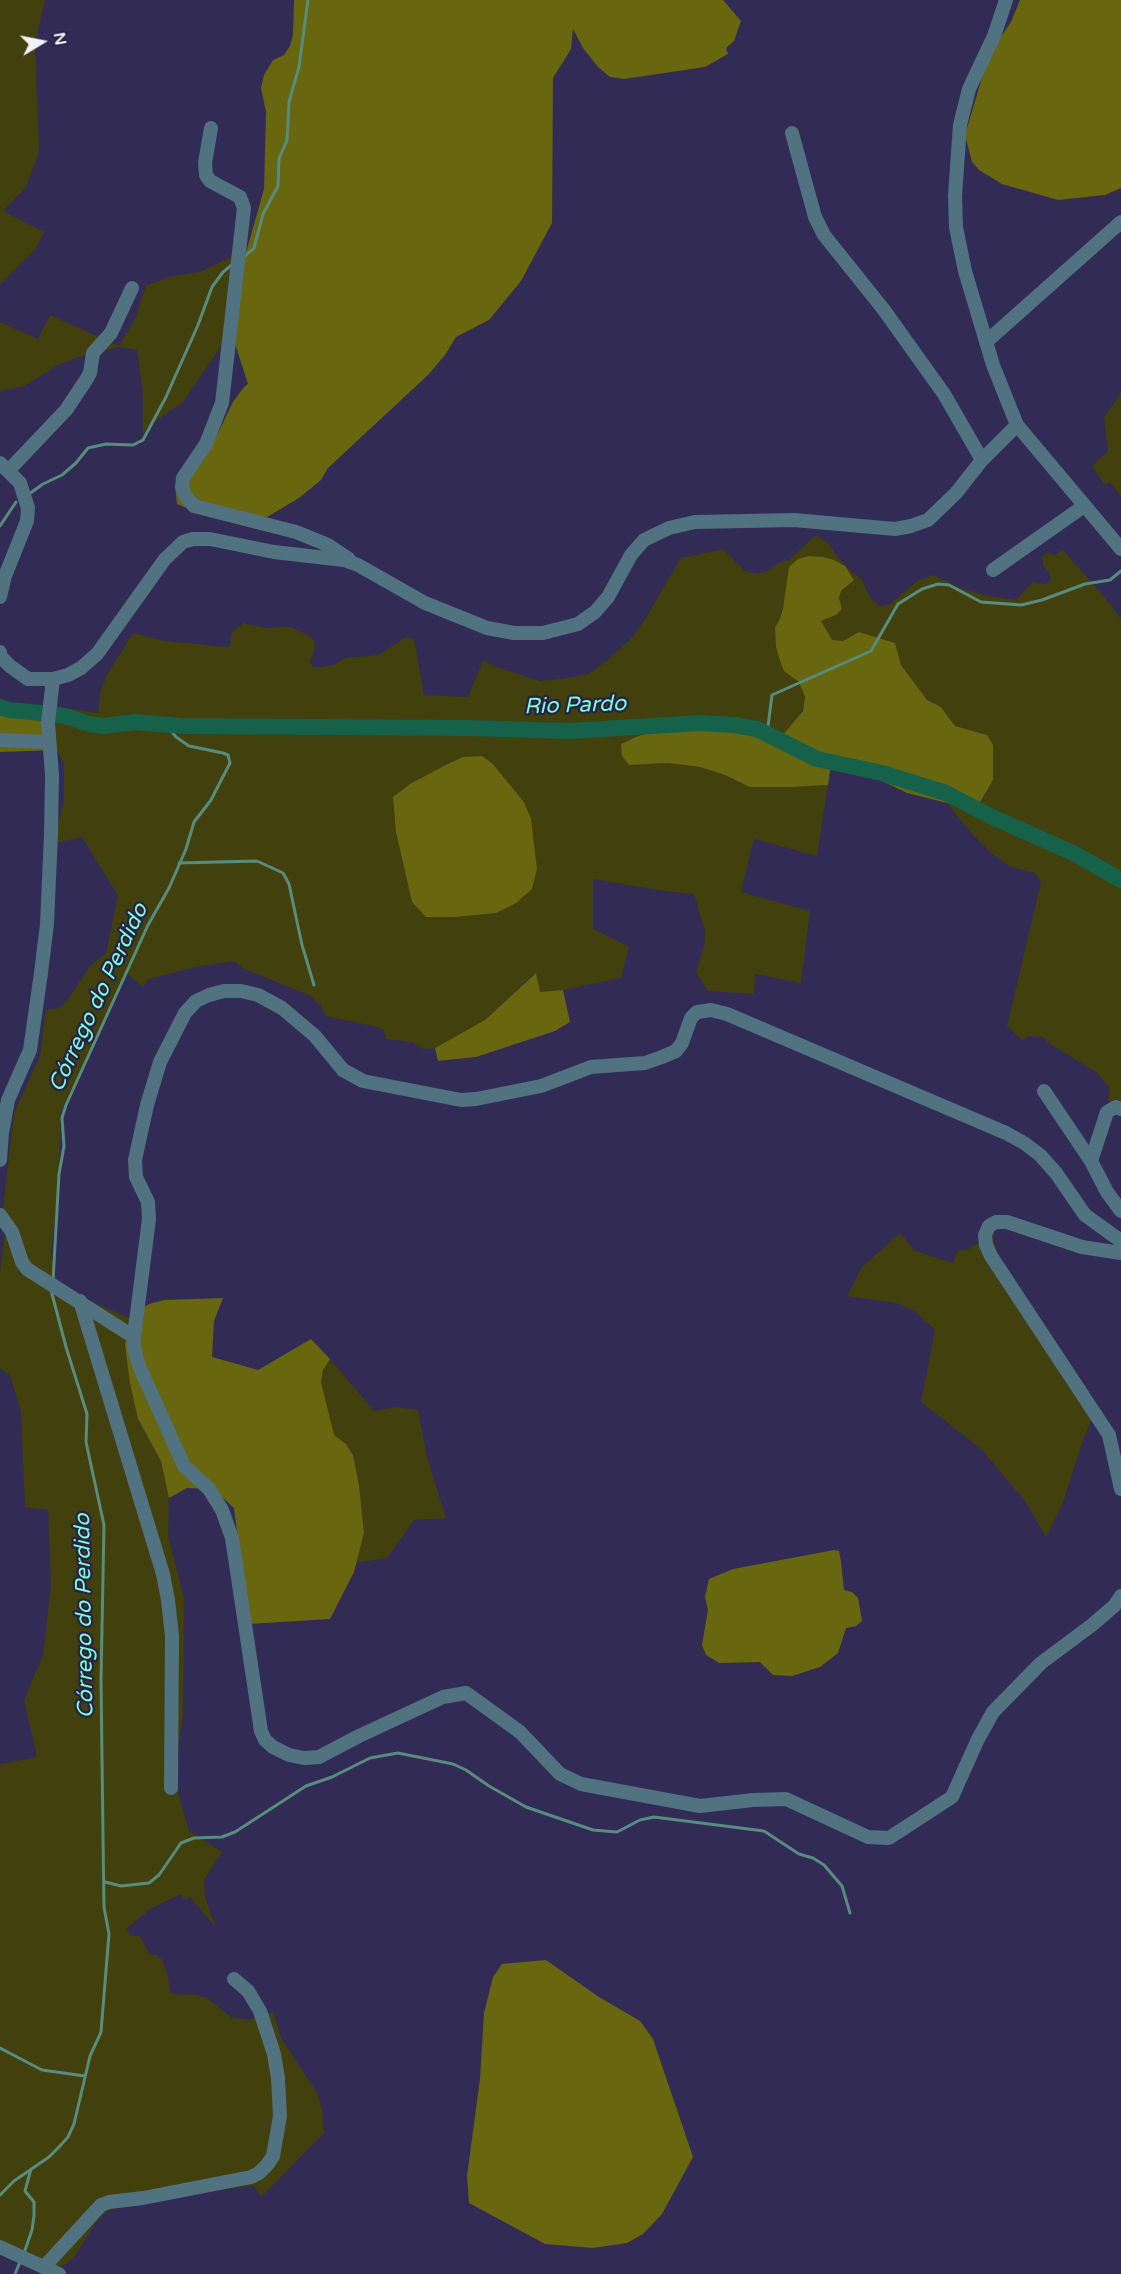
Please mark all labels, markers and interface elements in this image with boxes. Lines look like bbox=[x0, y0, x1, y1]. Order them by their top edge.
north arrow bbox=[12, 12, 72, 72]
text: N bbox=[49, 31, 71, 47]
water label: Rio Pardo bbox=[523, 691, 627, 721]
water label: Córrego do Perdido bbox=[44, 900, 154, 1096]
water label: Córrego do Perdido bbox=[70, 1513, 100, 1719]

